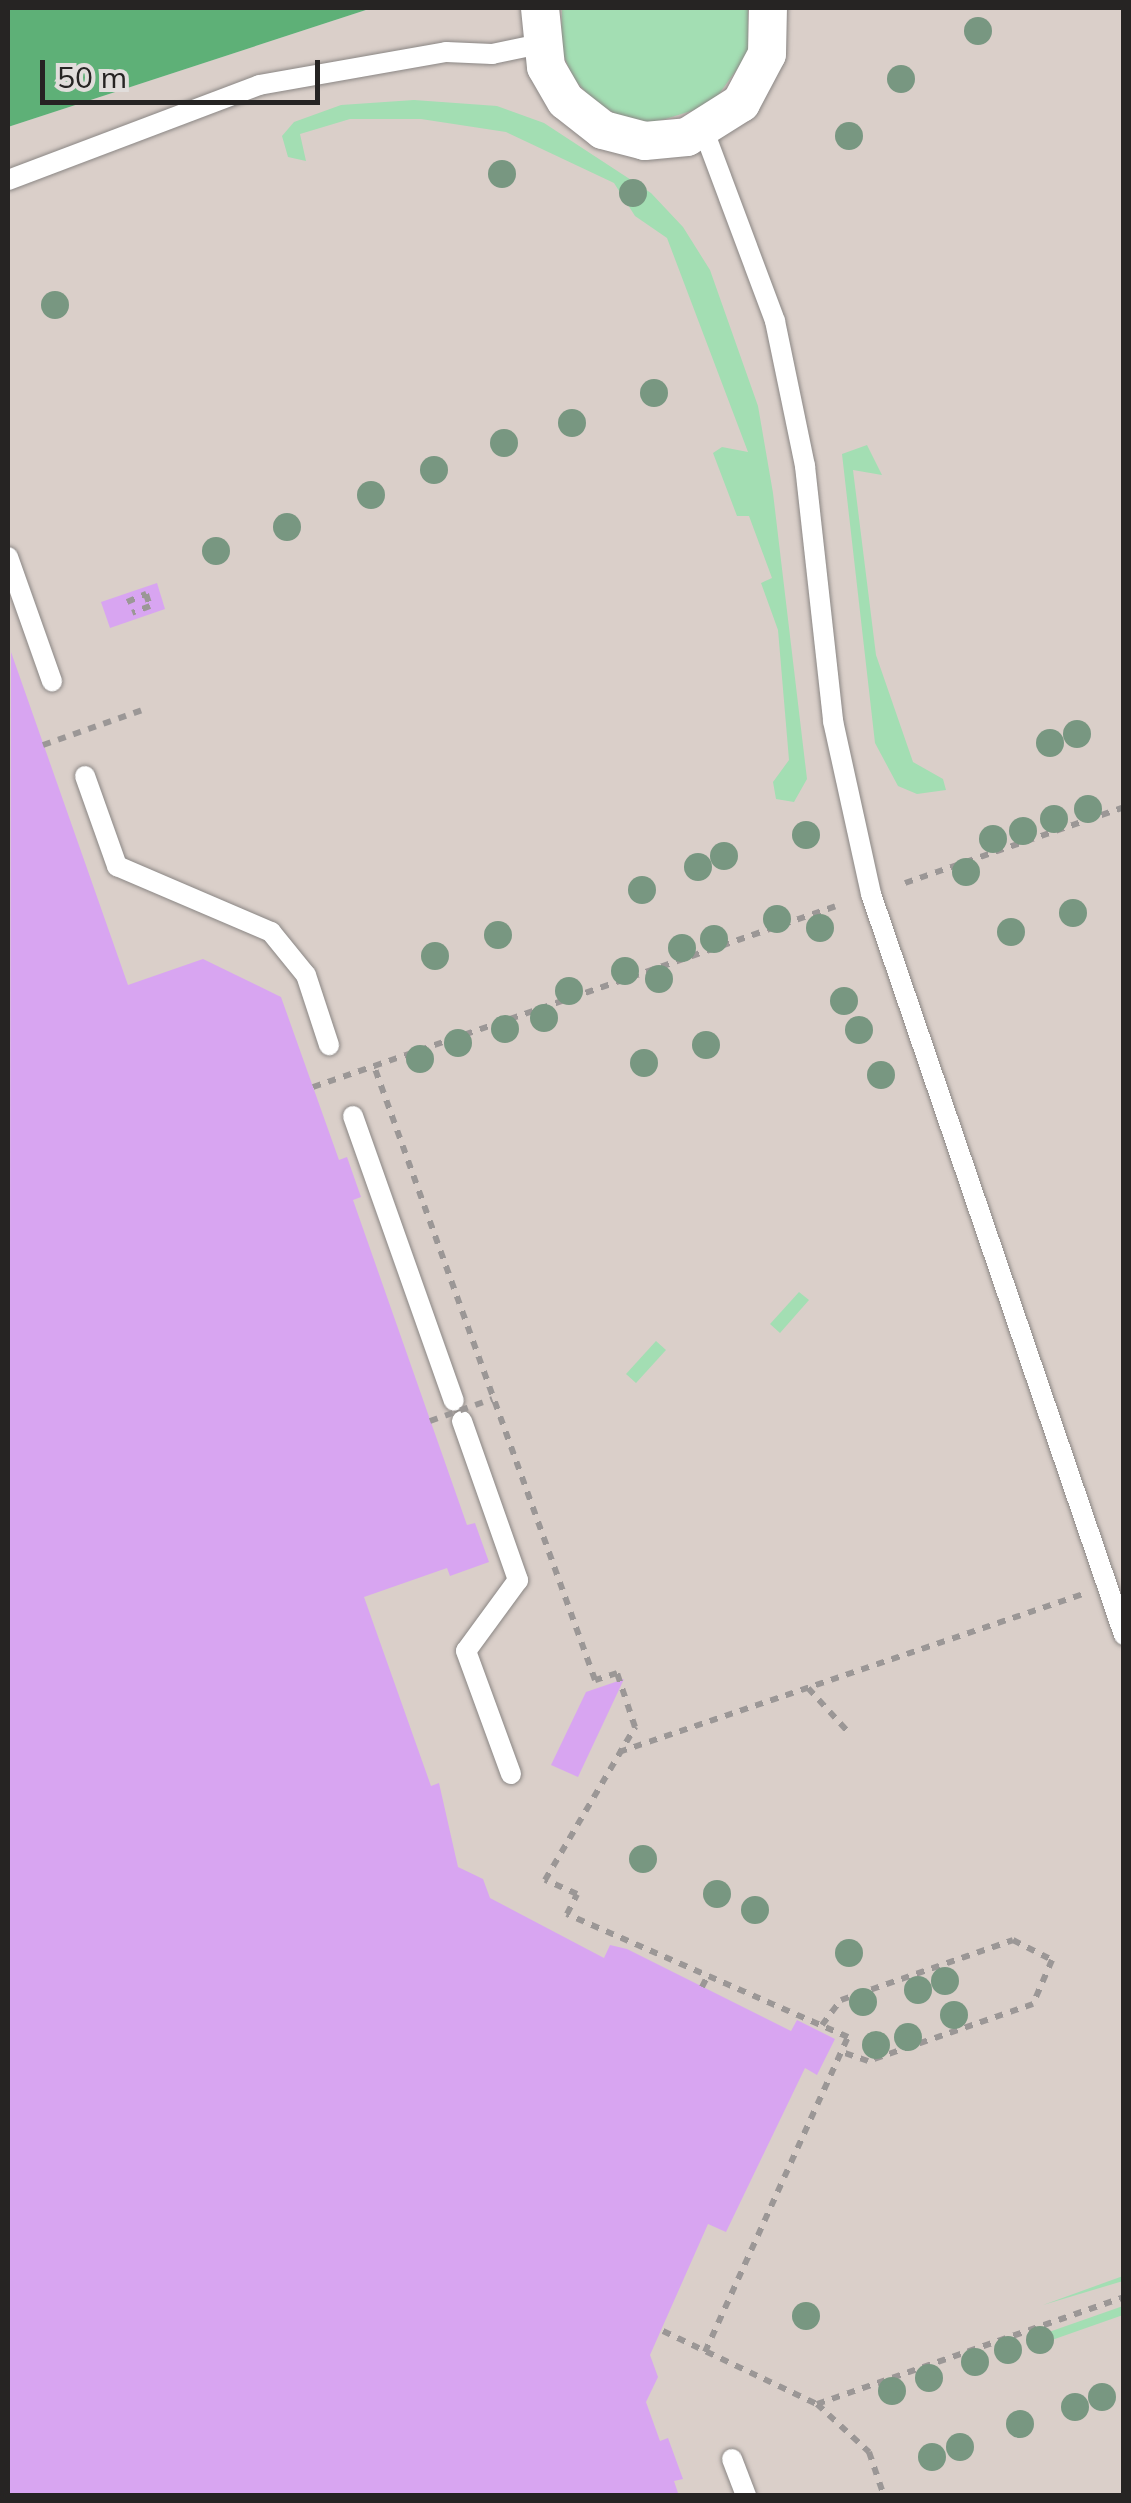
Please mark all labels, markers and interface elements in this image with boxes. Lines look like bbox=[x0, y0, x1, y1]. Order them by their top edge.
scale bar bbox=[45, 40, 325, 102]
text: 50 m bbox=[57, 58, 127, 96]

